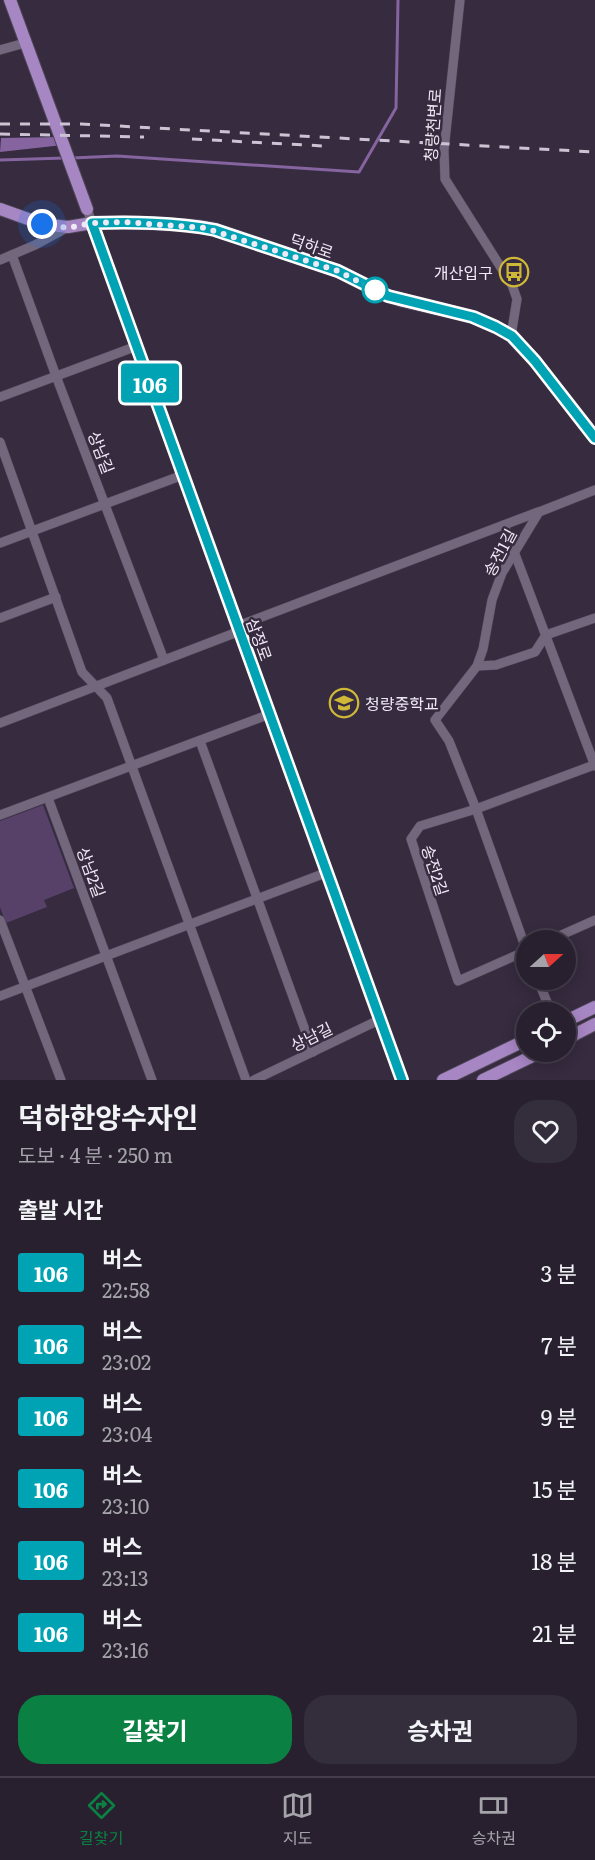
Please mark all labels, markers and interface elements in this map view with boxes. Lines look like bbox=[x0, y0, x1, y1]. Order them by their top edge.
street label: 청량천변로 bbox=[417, 87, 447, 163]
your location bbox=[27, 209, 57, 239]
street label: 덕하로 bbox=[287, 226, 337, 264]
bus stop icon: 개산입구 bbox=[498, 256, 530, 288]
place label: 개산입구 bbox=[434, 260, 493, 284]
unlabelled marker bbox=[362, 277, 388, 303]
line badge: 106 bbox=[116, 364, 184, 403]
text: 106 bbox=[133, 368, 167, 399]
street label: 상남길 bbox=[83, 427, 121, 477]
street label: 송전1길 bbox=[477, 524, 521, 580]
street label: 삼정로 bbox=[241, 614, 279, 664]
school or university icon: 청량중학교 bbox=[328, 687, 360, 719]
place label: 청량중학교 bbox=[365, 691, 439, 715]
street label: 송전2길 bbox=[417, 841, 455, 899]
street label: 상남2길 bbox=[72, 843, 112, 901]
north arrow bbox=[516, 930, 576, 990]
map controls bbox=[516, 930, 576, 1062]
button: locate bbox=[516, 1002, 576, 1062]
street label: 상남길 bbox=[286, 1016, 336, 1056]
text: 덕하한양수자인 bbox=[18, 1095, 198, 1137]
button: heart bbox=[514, 1100, 577, 1163]
text: 도보 · 4 분 · 250 m bbox=[18, 1139, 173, 1169]
text: 출발 시간 bbox=[18, 1192, 103, 1225]
text: 버스 bbox=[102, 1241, 142, 1274]
text: 3 분 bbox=[540, 1256, 577, 1289]
text: 106 bbox=[34, 1257, 68, 1288]
text: 22:58 bbox=[102, 1274, 150, 1304]
text: 버스 bbox=[102, 1313, 142, 1346]
text: 7 분 bbox=[541, 1328, 577, 1361]
text: 106 bbox=[34, 1329, 68, 1360]
text: 23:02 bbox=[102, 1346, 151, 1376]
text: 버스 bbox=[102, 1385, 142, 1418]
text: 9 분 bbox=[541, 1400, 577, 1433]
text: 106 bbox=[34, 1401, 68, 1432]
text: 23:04 bbox=[102, 1418, 152, 1448]
text: 버스 bbox=[102, 1457, 142, 1490]
text: 15 분 bbox=[532, 1472, 577, 1505]
text: 106 bbox=[34, 1473, 68, 1504]
text: 23:10 bbox=[102, 1490, 149, 1520]
text: 버스 bbox=[102, 1529, 142, 1562]
text: 18 분 bbox=[531, 1544, 577, 1577]
text: 106 bbox=[34, 1545, 68, 1576]
text: 23:13 bbox=[102, 1562, 149, 1592]
text: 버스 bbox=[102, 1601, 142, 1634]
text: 21 분 bbox=[532, 1616, 577, 1649]
text: 106 bbox=[34, 1617, 68, 1648]
text: 23:16 bbox=[102, 1634, 149, 1664]
button: 길찾기 bbox=[18, 1695, 292, 1764]
button: 승차권 bbox=[304, 1695, 577, 1764]
tab: 길찾기 bbox=[79, 1789, 123, 1849]
tab: 지도 bbox=[281, 1789, 314, 1849]
tab: 승차권 bbox=[472, 1789, 516, 1849]

